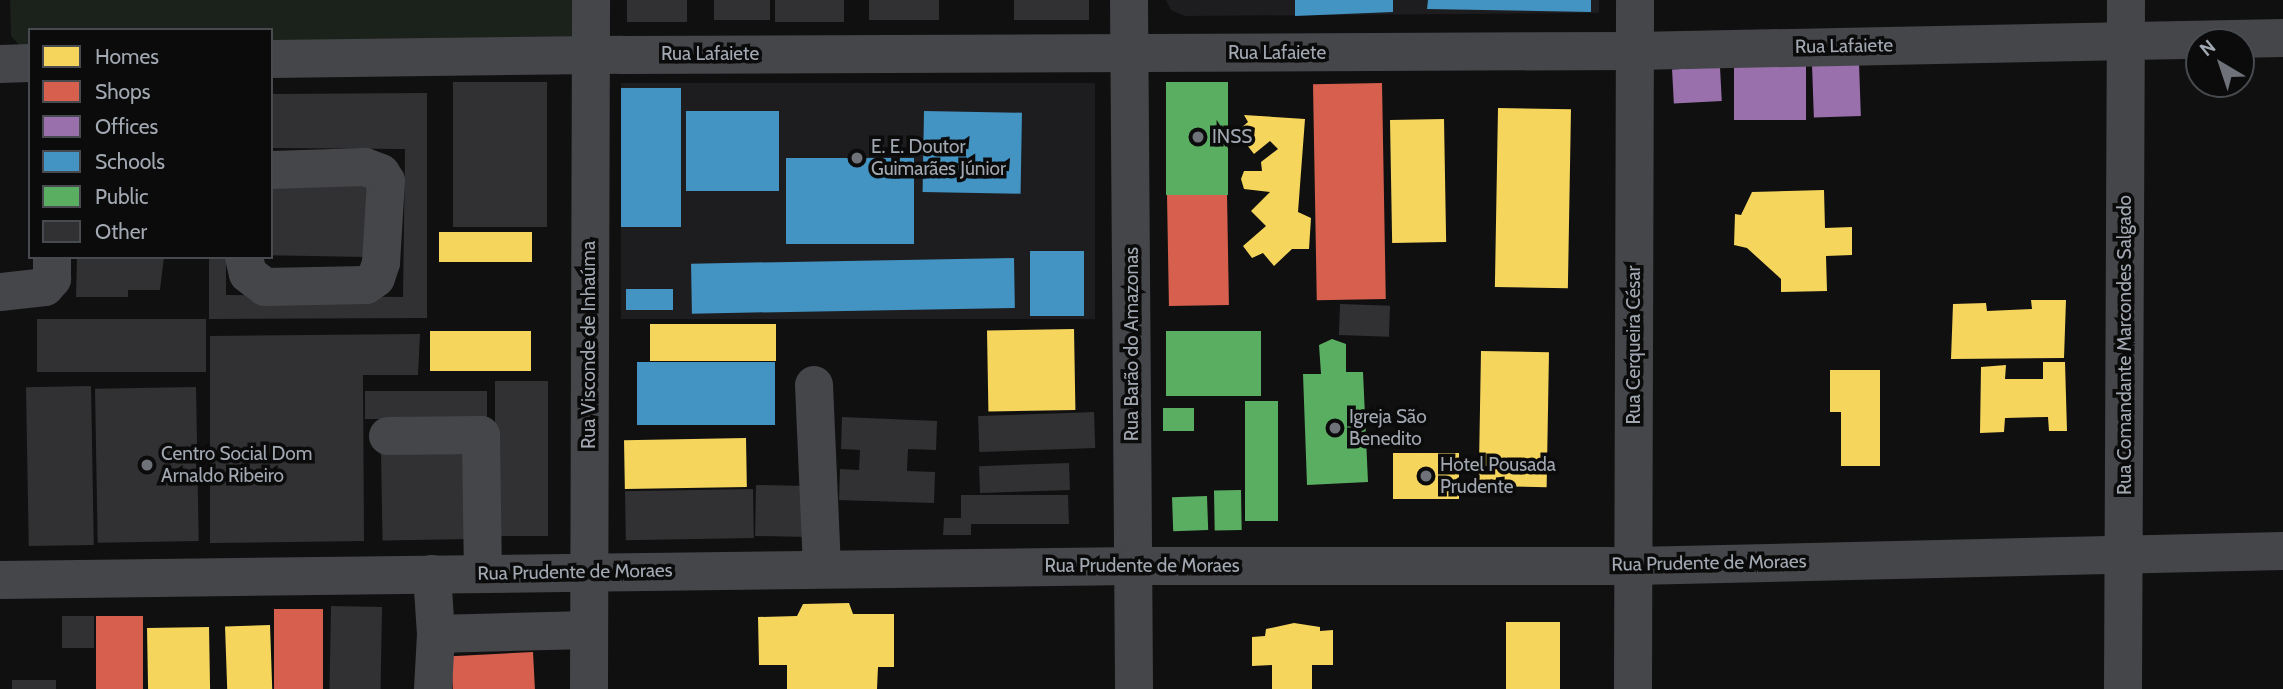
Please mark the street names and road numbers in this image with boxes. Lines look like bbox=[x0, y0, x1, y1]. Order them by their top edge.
street label: Rua Lafaiete bbox=[1795, 34, 1893, 58]
street label: Rua Lafaiete bbox=[1228, 42, 1326, 64]
street label: Rua Lafaiete bbox=[661, 43, 759, 65]
street label: Rua Comandante Marcondes Salgado bbox=[2114, 195, 2136, 495]
street label: Rua Visconde de Inhaúma bbox=[578, 241, 600, 449]
street label: Rua Barão do Amazonas bbox=[1121, 247, 1143, 441]
street label: Rua Cerqueira César bbox=[1623, 265, 1645, 425]
street label: Rua Prudente de Moraes bbox=[1611, 550, 1807, 576]
street label: Rua Prudente de Moraes bbox=[1044, 555, 1240, 577]
street label: Rua Prudente de Moraes bbox=[477, 559, 673, 585]

